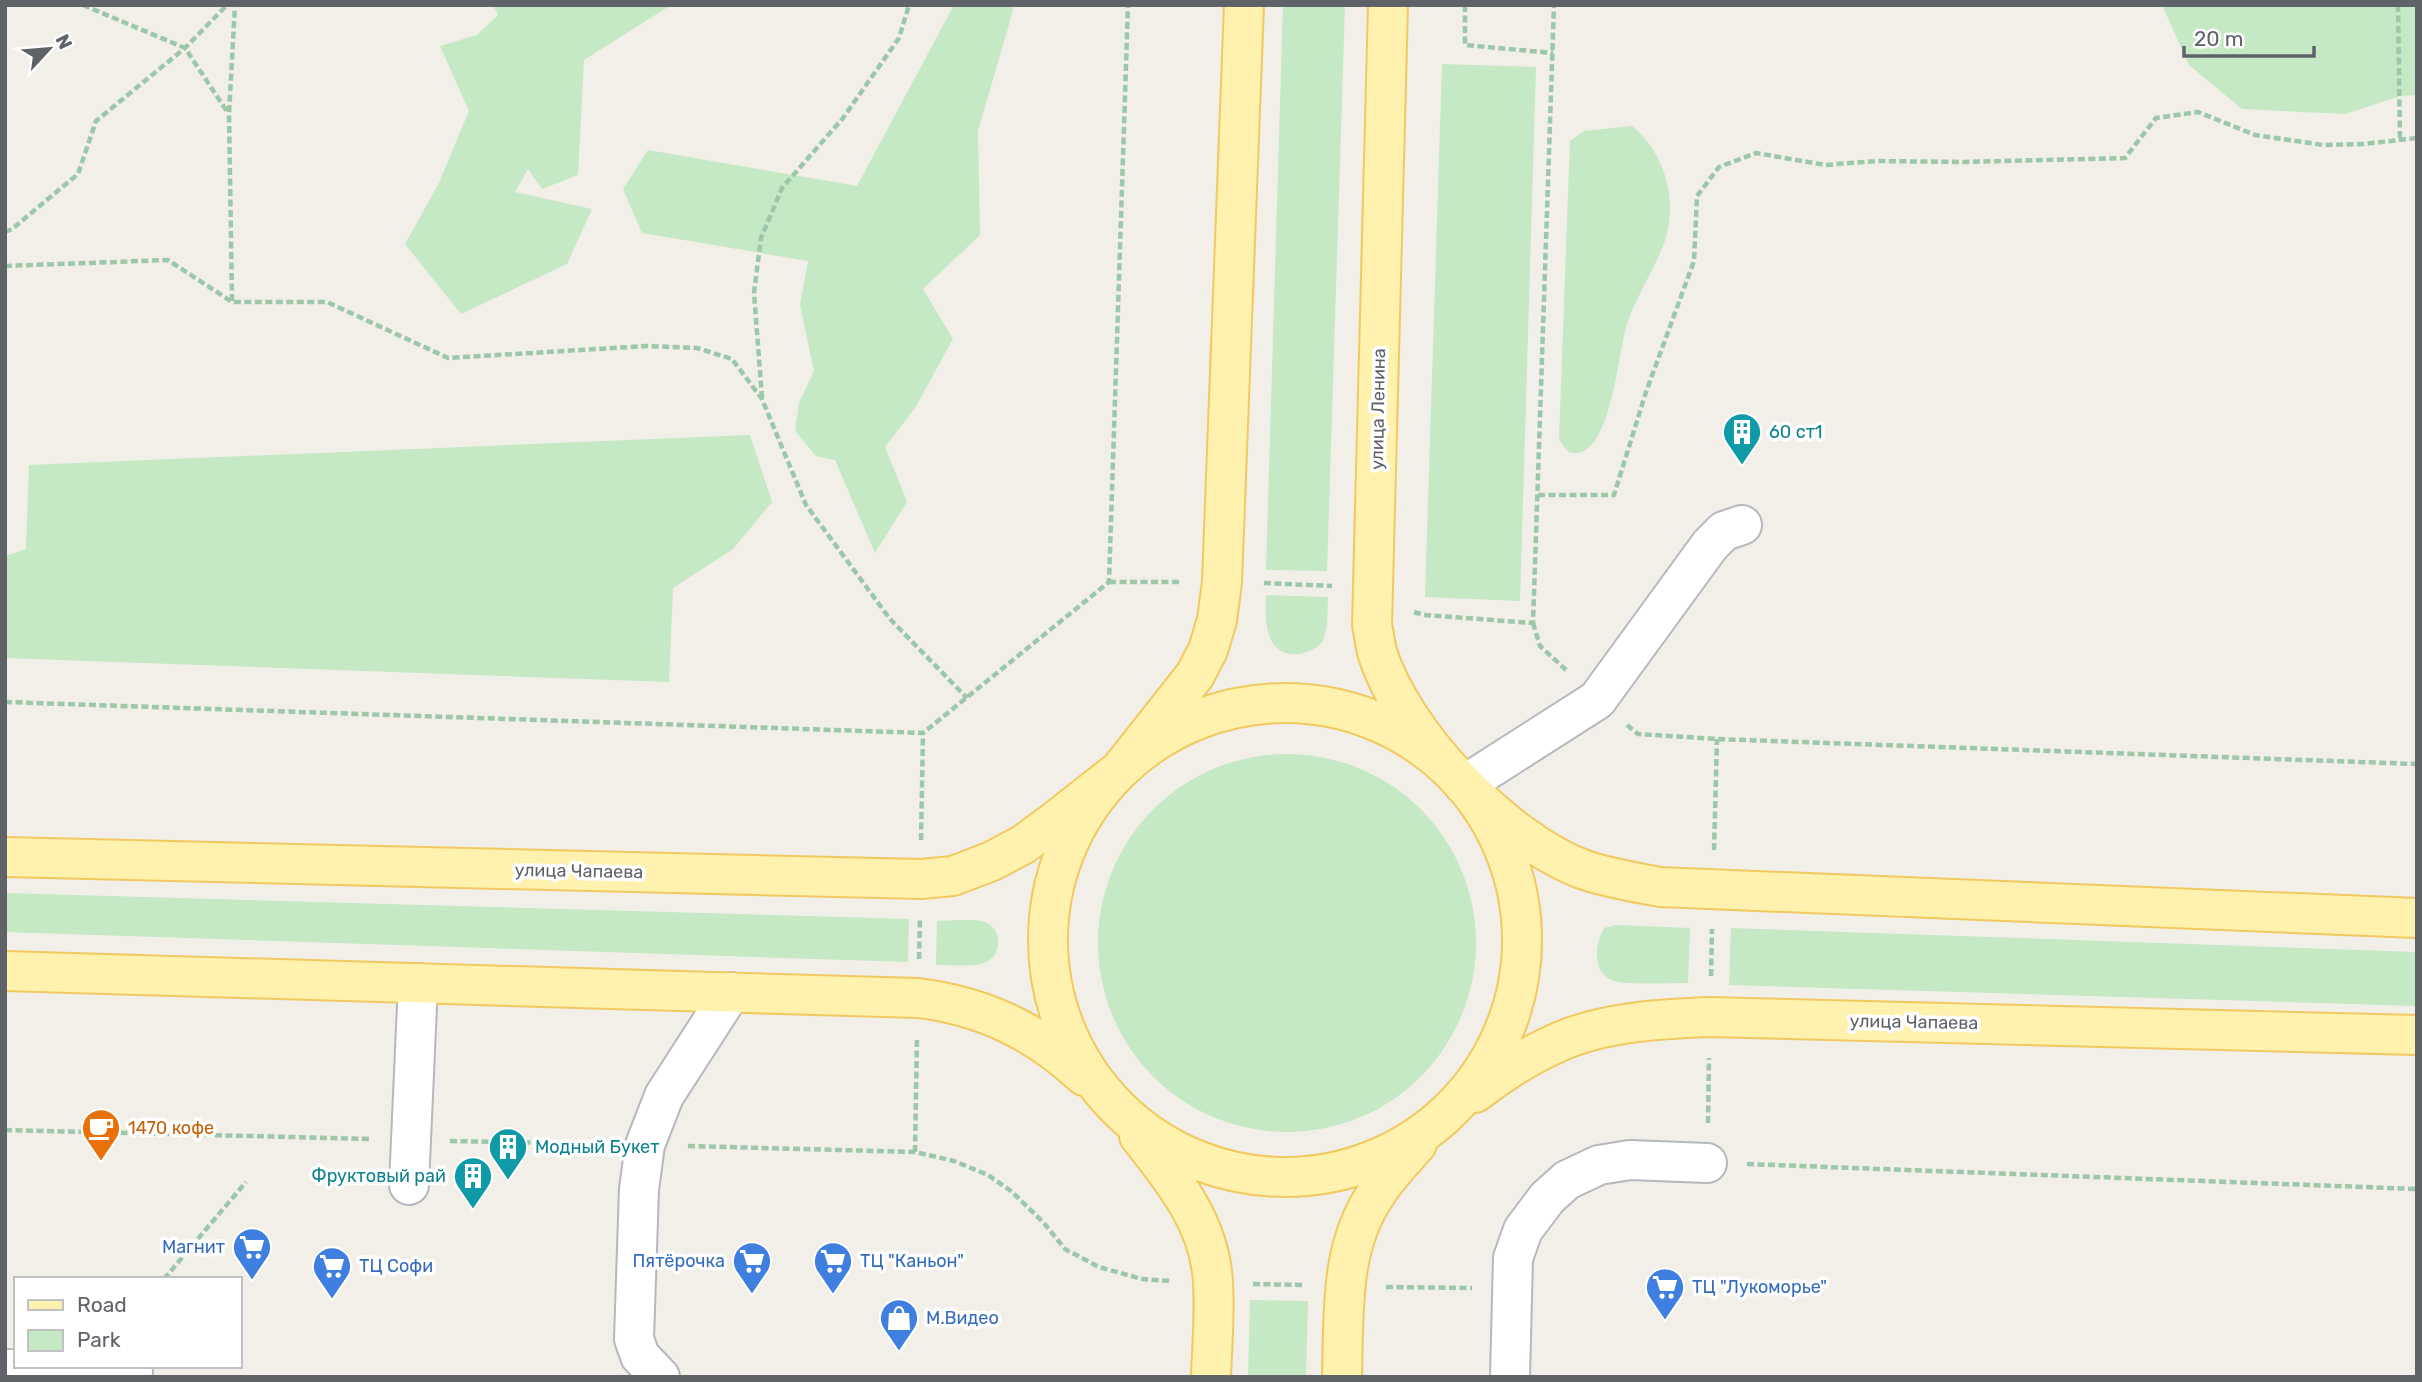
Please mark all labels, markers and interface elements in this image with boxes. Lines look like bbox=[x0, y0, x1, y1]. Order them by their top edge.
north arrow bbox=[14, 14, 84, 84]
scale bar bbox=[2184, 14, 2314, 58]
text: 20 m bbox=[2194, 26, 2243, 51]
text: N bbox=[50, 31, 77, 53]
street label: улица Ленина bbox=[1366, 348, 1390, 470]
building icon: 60 ст1 bbox=[1721, 411, 1763, 466]
place label: 60 ст1 bbox=[1769, 421, 1823, 443]
street label: улица Чапаева bbox=[515, 859, 643, 883]
street label: улица Чапаева bbox=[1850, 1010, 1978, 1034]
cafe icon: 1470 кофе bbox=[80, 1107, 122, 1162]
place label: 1470 кофе bbox=[128, 1117, 214, 1139]
building icon: Модный Букет bbox=[487, 1126, 529, 1181]
place label: Модный Букет bbox=[535, 1136, 659, 1158]
building icon: Фруктовый рай bbox=[452, 1155, 494, 1210]
place label: Фруктовый рай bbox=[311, 1165, 446, 1187]
supermarket icon: Магнит bbox=[231, 1226, 273, 1281]
place label: Магнит bbox=[162, 1236, 225, 1258]
supermarket icon: Пятёрочка bbox=[731, 1240, 773, 1295]
supermarket icon: ТЦ "Каньон" bbox=[812, 1240, 854, 1295]
supermarket icon: ТЦ Софи bbox=[311, 1245, 353, 1300]
place label: Пятёрочка bbox=[632, 1250, 725, 1272]
place label: ТЦ "Каньон" bbox=[860, 1250, 964, 1272]
place label: ТЦ Софи bbox=[359, 1255, 433, 1277]
supermarket icon: ТЦ "Лукоморье" bbox=[1644, 1266, 1686, 1321]
place label: ТЦ "Лукоморье" bbox=[1692, 1276, 1827, 1298]
legend bbox=[14, 1277, 242, 1368]
text: Road bbox=[77, 1292, 127, 1317]
shop icon: М.Видео bbox=[878, 1297, 920, 1352]
place label: М.Видео bbox=[926, 1307, 999, 1329]
text: Park bbox=[77, 1327, 121, 1352]

